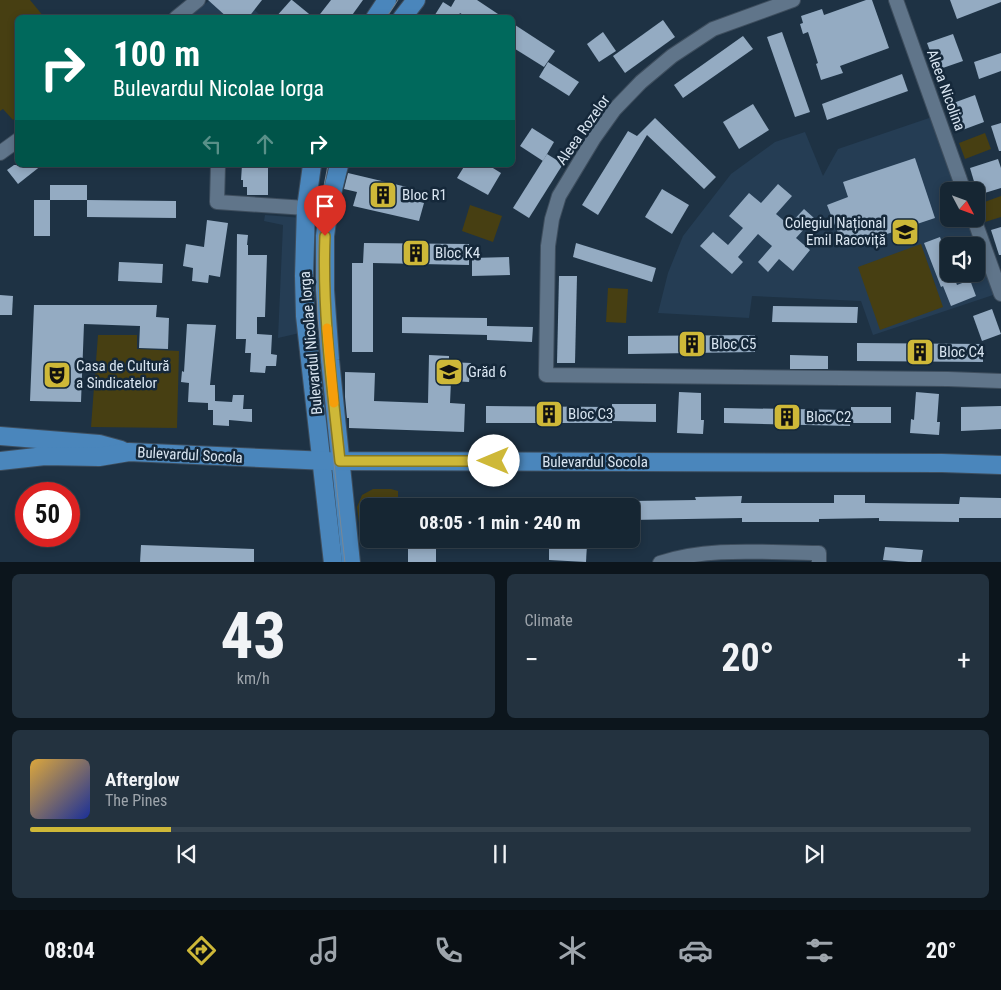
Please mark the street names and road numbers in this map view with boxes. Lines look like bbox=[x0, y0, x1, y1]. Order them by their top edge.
street label: Aleea Nicolina bbox=[923, 47, 969, 133]
street label: Aleea Rozelor bbox=[552, 91, 614, 168]
street label: Bulevardul Nicolae Iorga bbox=[296, 271, 326, 415]
street label: Bulevardul Socola bbox=[137, 443, 243, 467]
street label: Bulevardul Socola bbox=[542, 453, 648, 471]

